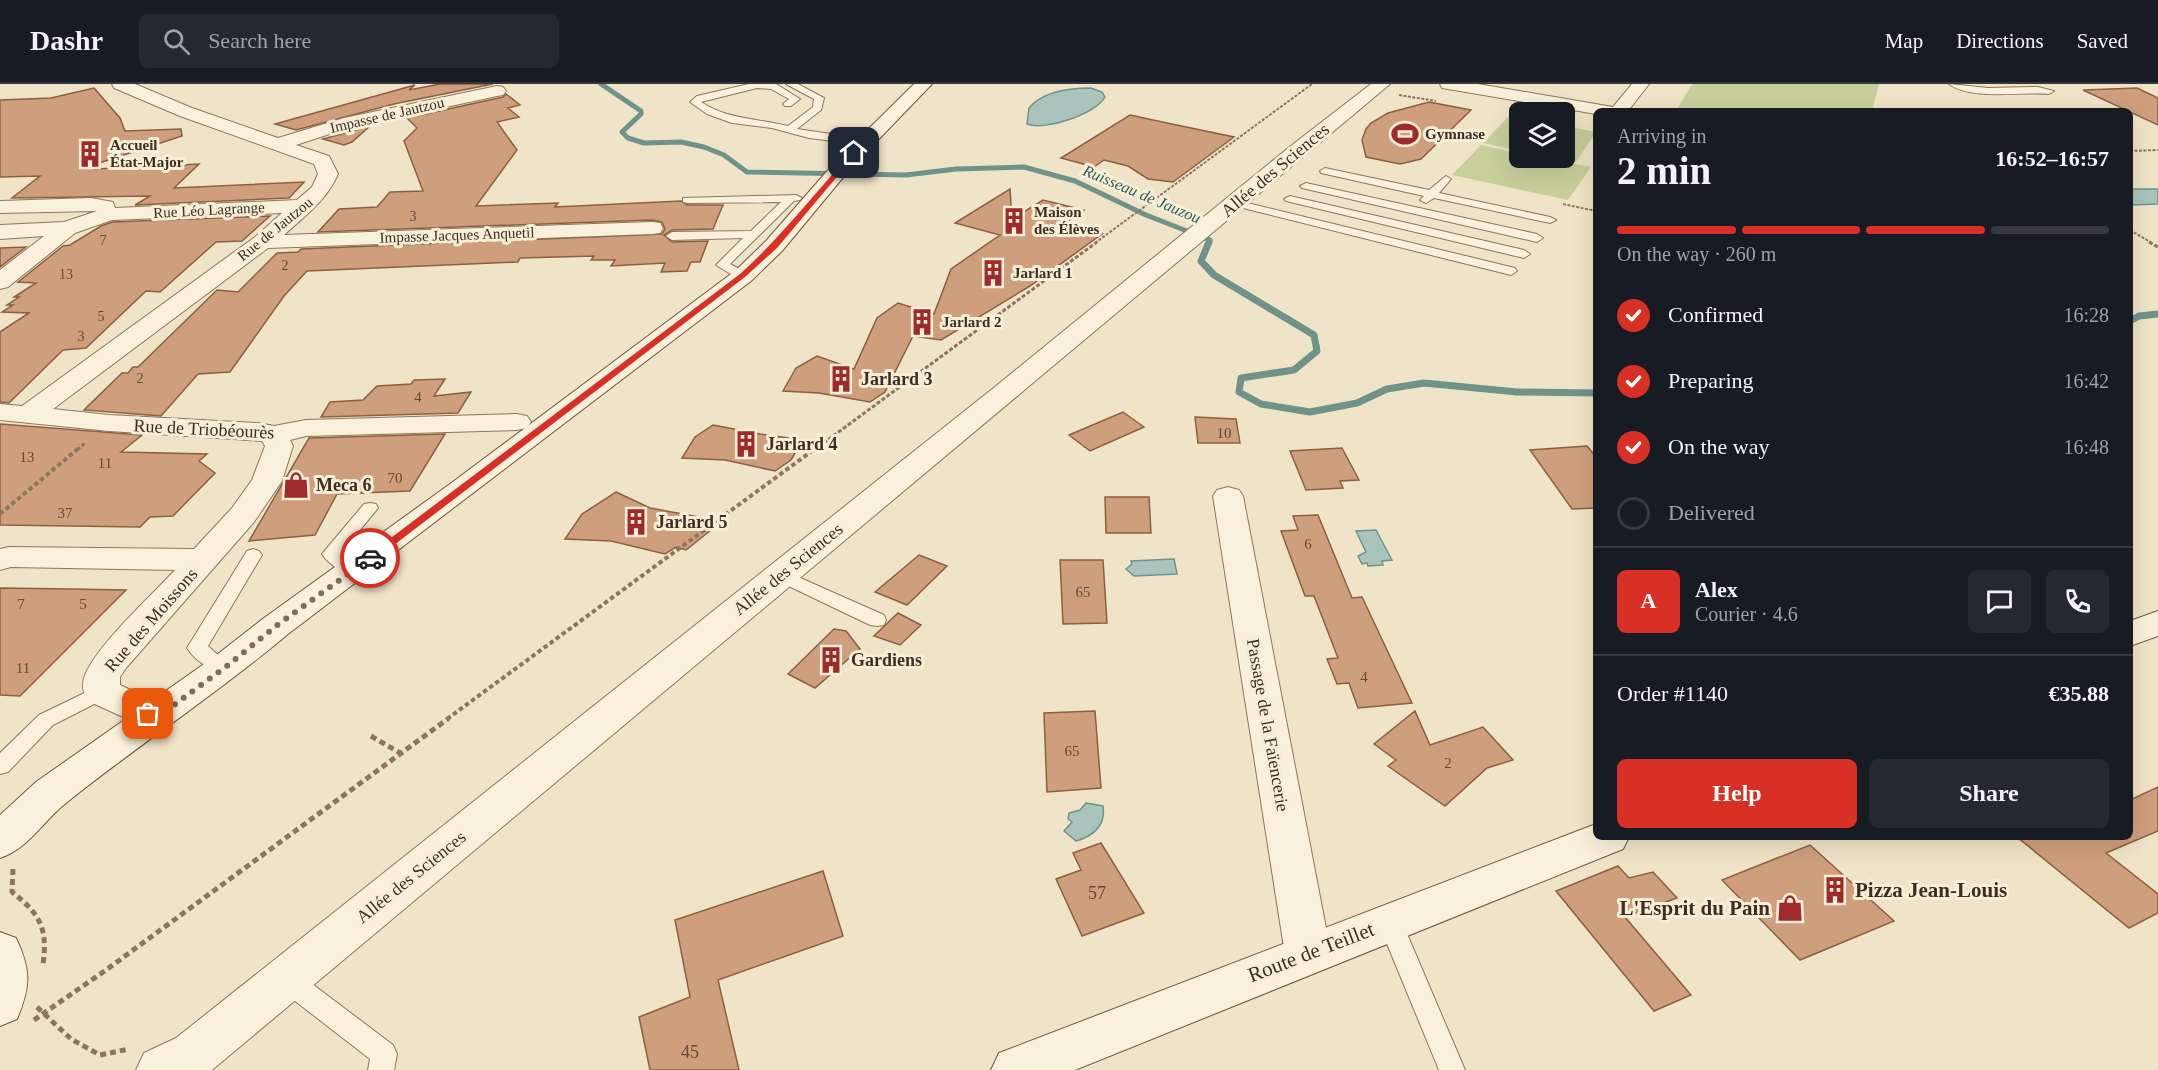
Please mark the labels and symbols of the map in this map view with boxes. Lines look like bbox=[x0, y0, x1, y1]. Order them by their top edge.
street label: Impasse de Jautzou bbox=[328, 94, 446, 136]
street label: Allée des Sciences bbox=[1217, 119, 1333, 221]
sports icon: Gymnase bbox=[1390, 119, 1420, 149]
place label: Gymnase bbox=[1425, 126, 1485, 142]
pin bbox=[828, 127, 879, 178]
place label: Accueil État-Major bbox=[110, 137, 184, 170]
building icon: Accueil État-Major bbox=[75, 139, 105, 169]
water label: Ruisseau de Jauzou bbox=[1080, 161, 1203, 226]
street label: Rue de Jautzou bbox=[234, 194, 316, 264]
street label: Rue Léo Lagrange bbox=[153, 199, 265, 221]
place label: Maison des Élèves bbox=[1034, 204, 1100, 237]
building icon: Maison des Élèves bbox=[999, 206, 1029, 236]
house number: 3 bbox=[410, 209, 417, 224]
street label: Impasse Jacques Anquetil bbox=[379, 224, 535, 246]
house number: 7 bbox=[100, 233, 107, 248]
house number: 2 bbox=[282, 258, 289, 273]
building icon: Jarlard 1 bbox=[978, 258, 1008, 288]
place label: Jarlard 1 bbox=[1013, 265, 1073, 281]
house number: 13 bbox=[59, 267, 73, 282]
building icon: Jarlard 2 bbox=[907, 307, 937, 337]
house number: 5 bbox=[98, 309, 105, 324]
place label: Jarlard 2 bbox=[942, 314, 1002, 330]
house number: 3 bbox=[78, 329, 85, 344]
building icon: Jarlard 3 bbox=[826, 364, 856, 394]
place label: Jarlard 3 bbox=[861, 369, 933, 389]
house number: 2 bbox=[136, 370, 144, 386]
house number: 4 bbox=[414, 389, 422, 405]
street label: Rue de Triobéourès bbox=[133, 415, 275, 443]
house number: 10 bbox=[1217, 425, 1232, 441]
building icon: Jarlard 4 bbox=[731, 429, 761, 459]
place label: Jarlard 4 bbox=[766, 434, 838, 454]
house number: 13 bbox=[20, 449, 35, 465]
house number: 11 bbox=[98, 455, 112, 471]
shop icon: Meca 6 bbox=[281, 470, 311, 500]
house number: 70 bbox=[388, 470, 403, 486]
place label: Meca 6 bbox=[316, 475, 371, 495]
house number: 37 bbox=[58, 505, 73, 521]
building icon: Jarlard 5 bbox=[621, 507, 651, 537]
place label: Jarlard 5 bbox=[656, 512, 728, 532]
street label: Allée des Sciences bbox=[729, 519, 847, 619]
courier bbox=[340, 528, 400, 588]
house number: 6 bbox=[1304, 536, 1312, 552]
street label: Rue des Moissons bbox=[100, 564, 202, 676]
house number: 65 bbox=[1076, 584, 1091, 600]
house number: 7 bbox=[17, 596, 25, 612]
house number: 5 bbox=[79, 596, 87, 612]
street label: Passage de la Faïencerie bbox=[1243, 637, 1293, 813]
building icon: Gardiens bbox=[816, 645, 846, 675]
place label: Gardiens bbox=[851, 650, 922, 670]
house number: 11 bbox=[16, 660, 30, 676]
house number: 4 bbox=[1360, 669, 1368, 685]
pin bbox=[122, 688, 173, 739]
house number: 65 bbox=[1065, 743, 1080, 759]
house number: 2 bbox=[1444, 755, 1452, 771]
street label: Allée des Sciences bbox=[352, 827, 470, 927]
building icon: Pizza Jean-Louis bbox=[1820, 875, 1850, 905]
place label: Pizza Jean-Louis bbox=[1855, 878, 2007, 902]
house number: 57 bbox=[1088, 883, 1106, 903]
shop icon: L'Esprit du Pain bbox=[1775, 893, 1805, 923]
place label: L'Esprit du Pain bbox=[1619, 896, 1770, 920]
street label: Route de Teillet bbox=[1244, 917, 1378, 987]
house number: 45 bbox=[681, 1042, 699, 1062]

